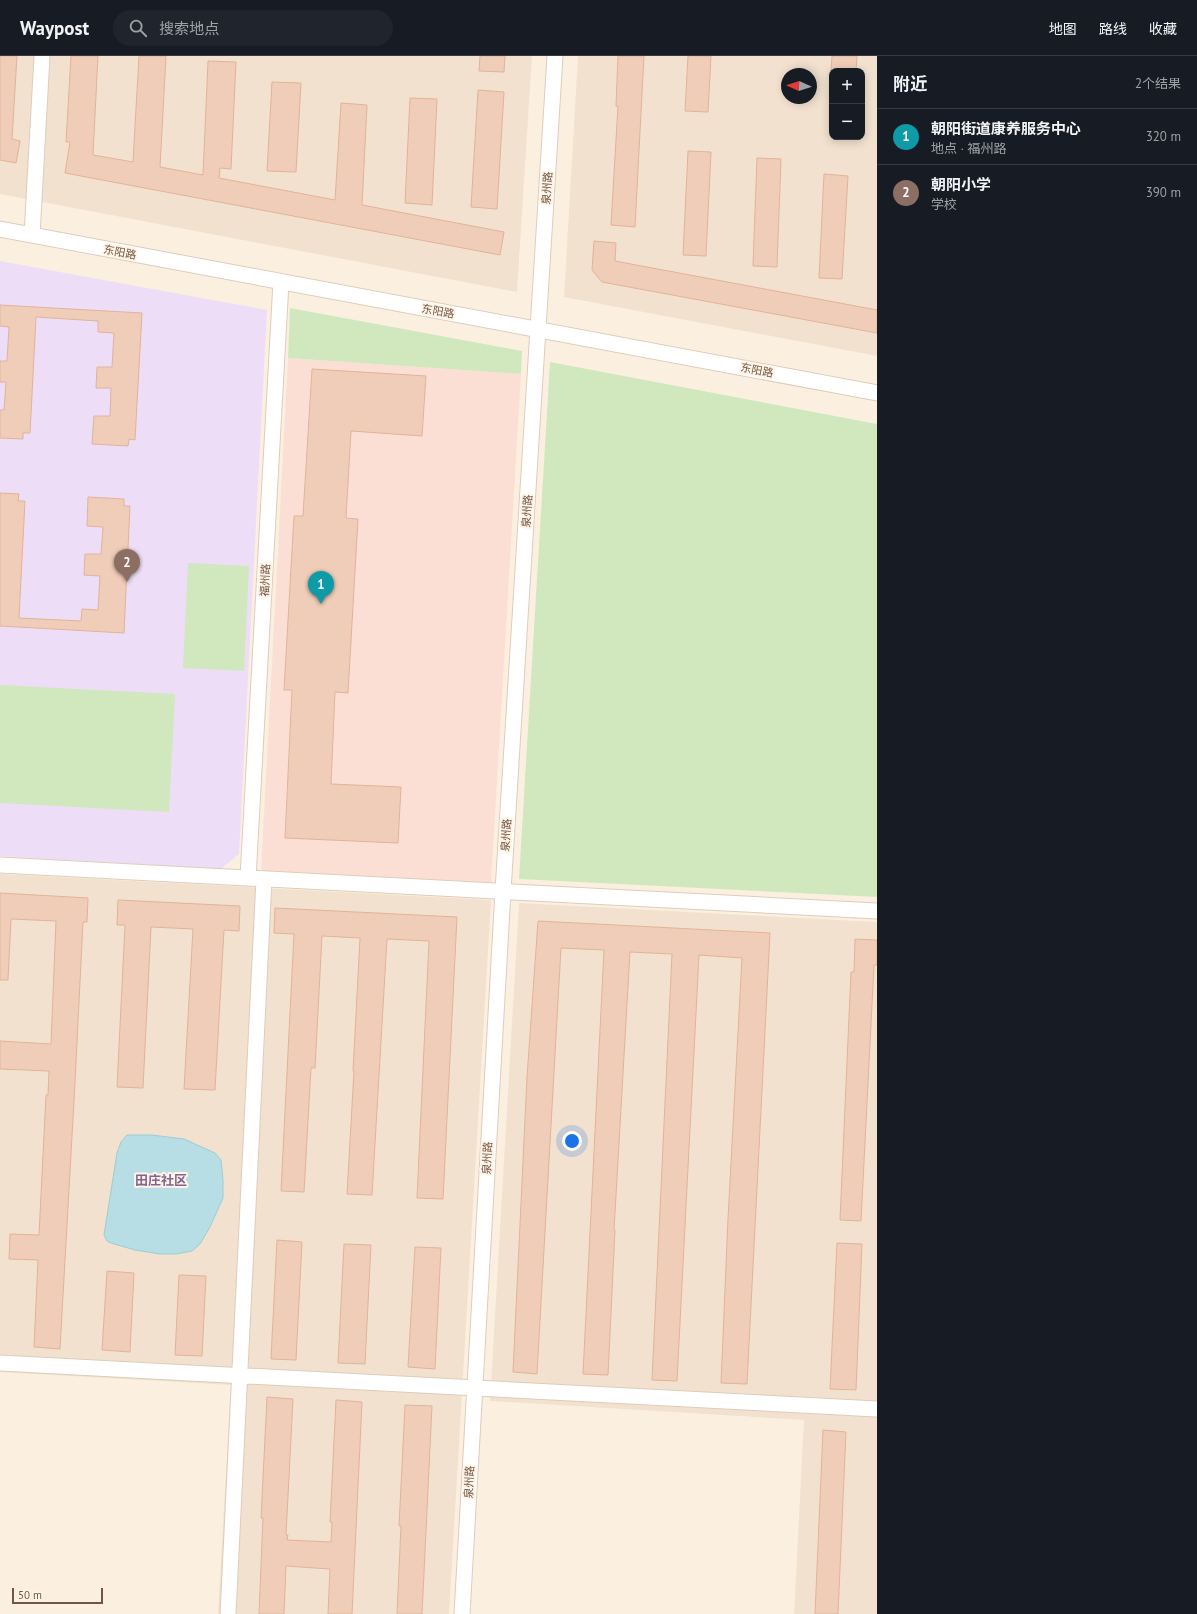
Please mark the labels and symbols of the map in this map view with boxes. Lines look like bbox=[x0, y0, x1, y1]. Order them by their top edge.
north arrow bbox=[781, 68, 817, 104]
street label: 泉州路 bbox=[539, 171, 555, 205]
street label: 东阳路 bbox=[102, 242, 138, 262]
street label: 东阳路 bbox=[421, 301, 455, 321]
street label: 东阳路 bbox=[739, 360, 775, 380]
street label: 泉州路 bbox=[519, 494, 535, 528]
pin: 2 bbox=[114, 549, 140, 582]
street label: 福州路 bbox=[257, 563, 273, 597]
pin: 1 bbox=[308, 571, 334, 604]
street label: 泉州路 bbox=[498, 818, 514, 852]
your location bbox=[562, 1131, 582, 1151]
street label: 泉州路 bbox=[479, 1141, 495, 1175]
district label: 田庄社区 bbox=[135, 1172, 187, 1189]
street label: 泉州路 bbox=[461, 1465, 477, 1499]
scale bar bbox=[12, 1586, 103, 1605]

